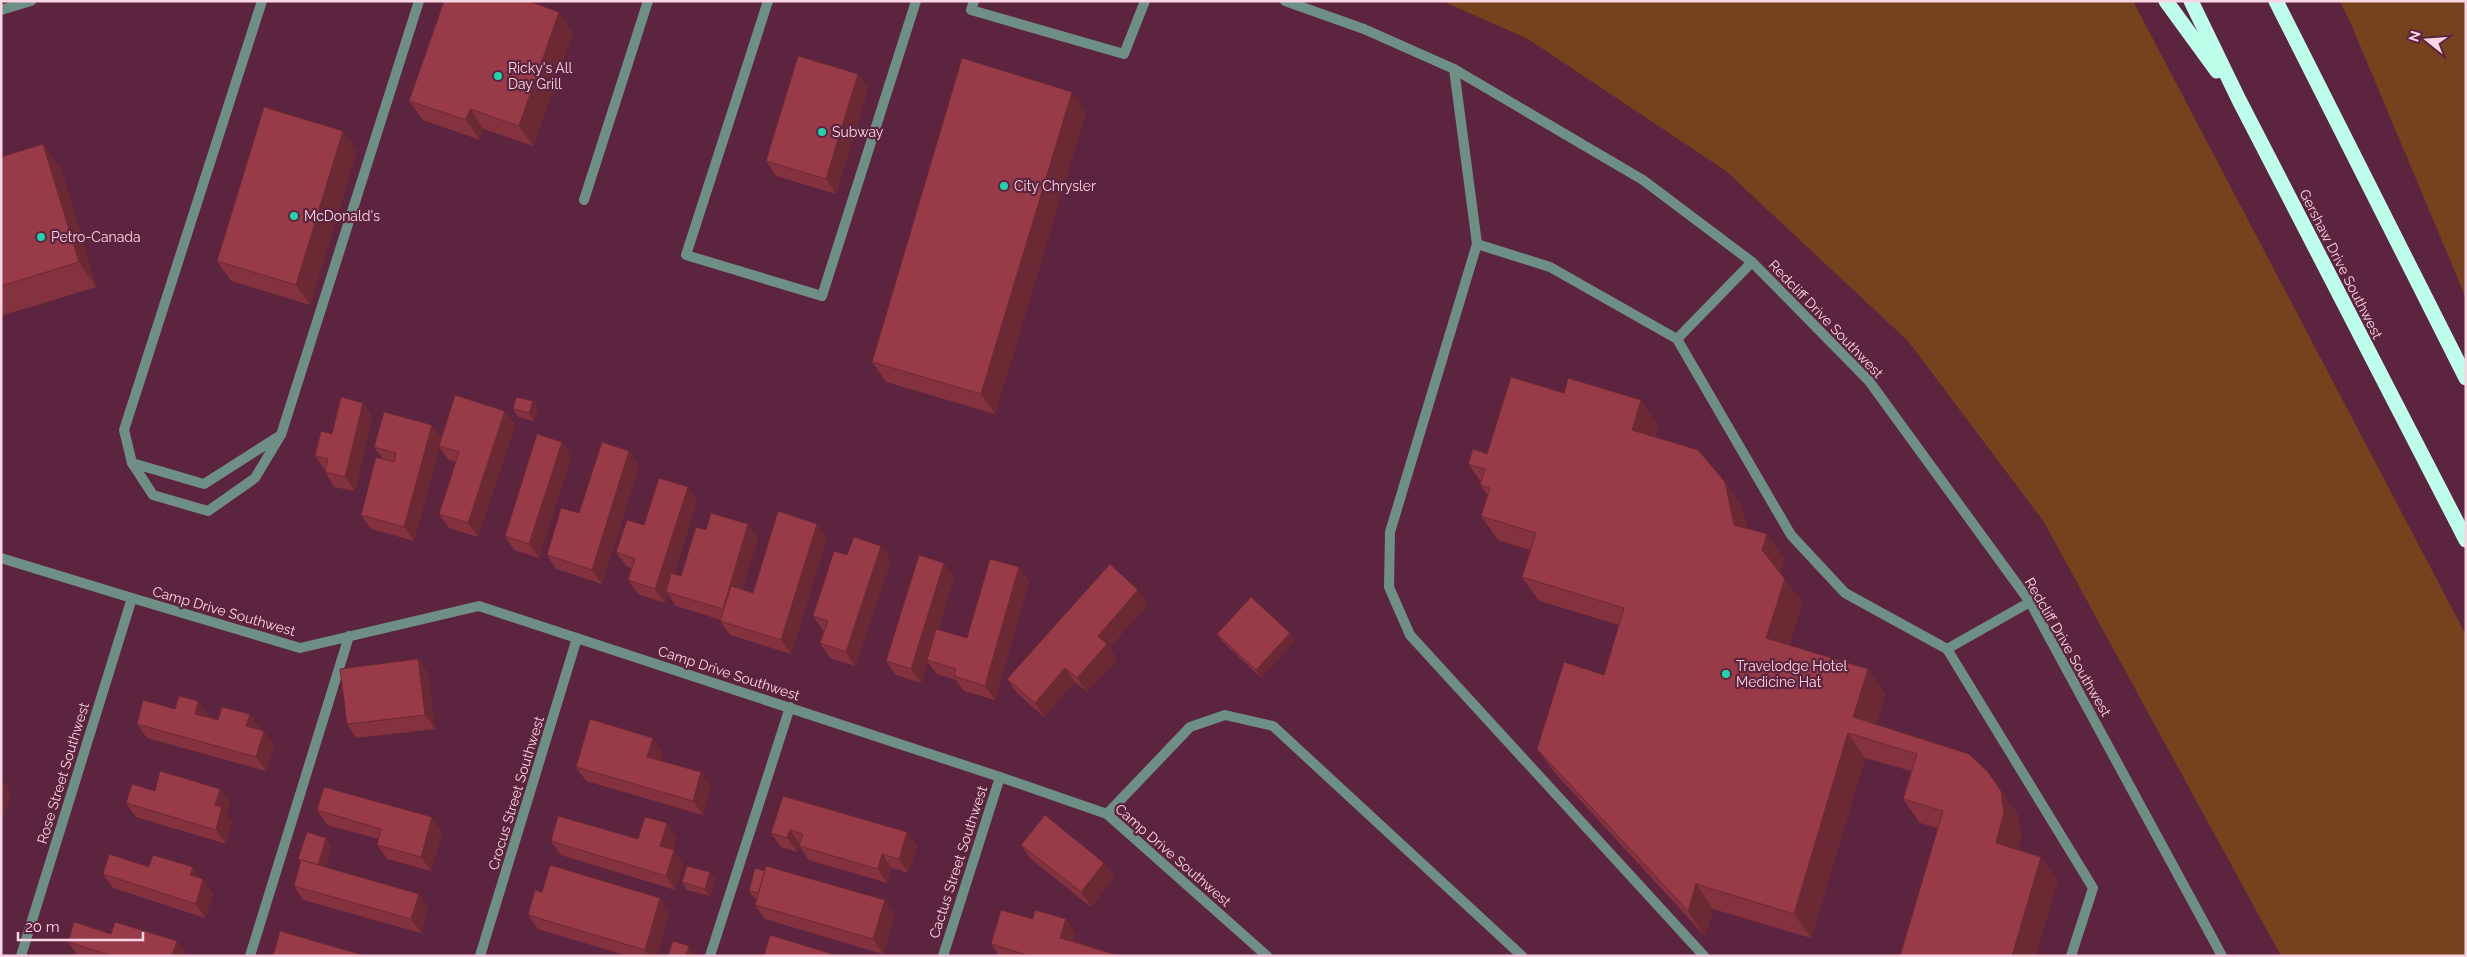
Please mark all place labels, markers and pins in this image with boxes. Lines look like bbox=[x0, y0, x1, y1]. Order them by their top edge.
place label: Ricky's All Day Grill bbox=[508, 60, 573, 92]
marker: Ricky's All Day Grill bbox=[492, 70, 504, 82]
place label: Subway bbox=[832, 124, 884, 140]
marker: Subway bbox=[816, 126, 828, 138]
place label: City Chrysler bbox=[1014, 178, 1096, 194]
marker: City Chrysler bbox=[998, 180, 1010, 192]
place label: McDonald's bbox=[304, 208, 380, 224]
marker: McDonald's bbox=[288, 210, 300, 222]
place label: Petro-Canada bbox=[51, 229, 141, 245]
marker: Petro-Canada bbox=[35, 231, 47, 243]
place label: Travelodge Hotel Medicine Hat bbox=[1736, 658, 1848, 690]
marker: Travelodge Hotel Medicine Hat bbox=[1720, 668, 1732, 680]

